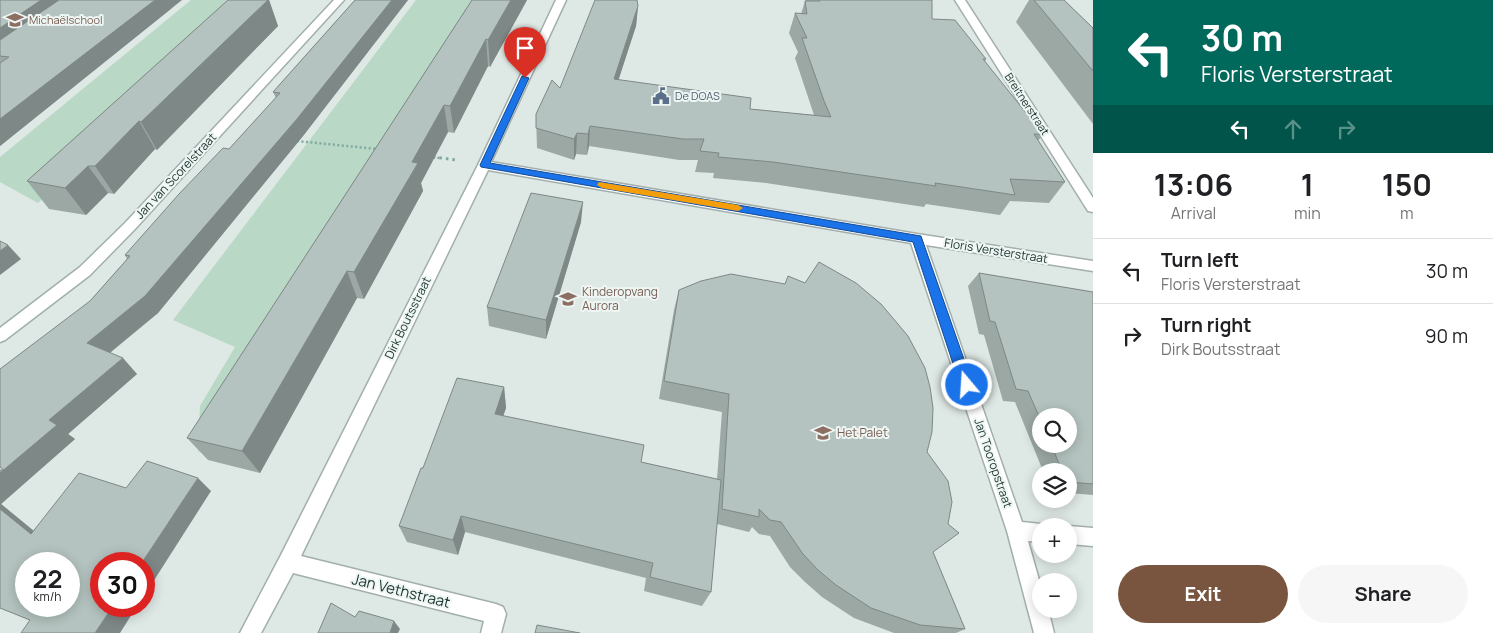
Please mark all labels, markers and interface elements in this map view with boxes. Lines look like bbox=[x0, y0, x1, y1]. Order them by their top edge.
school or university icon: Michaëlschool bbox=[5, 10, 25, 30]
place label: Michaëlschool bbox=[29, 12, 103, 27]
text: 30 m bbox=[1201, 14, 1283, 62]
icon: left bbox=[1118, 20, 1183, 85]
pin bbox=[504, 27, 546, 78]
icon: arrive bbox=[511, 34, 539, 62]
text: Floris Versterstraat bbox=[1201, 59, 1393, 89]
street label: Breitnerstraat bbox=[1002, 70, 1053, 138]
public building icon: De DOAS bbox=[651, 86, 671, 106]
place label: De DOAS bbox=[675, 88, 720, 103]
icon: left bbox=[1226, 115, 1254, 143]
icon: ahead bbox=[1279, 115, 1307, 143]
icon: right bbox=[1332, 115, 1360, 143]
street label: Jan van Scorelstraat bbox=[131, 129, 220, 222]
text: 13:06 bbox=[1154, 164, 1233, 205]
text: 1 bbox=[1301, 164, 1314, 205]
text: 150 bbox=[1382, 164, 1432, 205]
text: Arrival bbox=[1171, 202, 1216, 224]
text: min bbox=[1294, 202, 1321, 224]
text: m bbox=[1400, 202, 1414, 224]
street label: Floris Versterstraat bbox=[943, 234, 1049, 267]
text: Turn left bbox=[1161, 247, 1239, 273]
icon: left bbox=[1118, 257, 1146, 285]
text: 30 m bbox=[1426, 258, 1468, 284]
text: Floris Versterstraat bbox=[1161, 273, 1301, 295]
street label: Dirk Boutsstraat bbox=[380, 274, 435, 362]
place label: Kinderopvang Aurora bbox=[582, 283, 658, 314]
school or university icon: Kinderopvang Aurora bbox=[558, 289, 578, 309]
text: Turn right bbox=[1161, 312, 1251, 338]
icon: right bbox=[1118, 322, 1146, 350]
text: 90 m bbox=[1425, 323, 1468, 349]
text: Dirk Boutsstraat bbox=[1161, 338, 1280, 360]
position arrow bbox=[940, 358, 992, 410]
map controls bbox=[1032, 408, 1077, 618]
button: search bbox=[1032, 408, 1077, 453]
street label: Jan Tooropstraat bbox=[970, 416, 1017, 510]
school or university icon: Het Palet bbox=[813, 423, 833, 443]
place label: Het Palet bbox=[837, 424, 888, 441]
button: layers bbox=[1032, 463, 1077, 508]
button: + bbox=[1032, 518, 1077, 563]
speed limit sign: 30 bbox=[90, 552, 155, 617]
text: 22 bbox=[33, 561, 62, 596]
button: Exit bbox=[1118, 565, 1288, 623]
button: Share bbox=[1298, 565, 1468, 623]
street label: Jan Vethstraat bbox=[350, 568, 453, 613]
button: − bbox=[1032, 573, 1077, 618]
text: km/h bbox=[34, 588, 61, 605]

